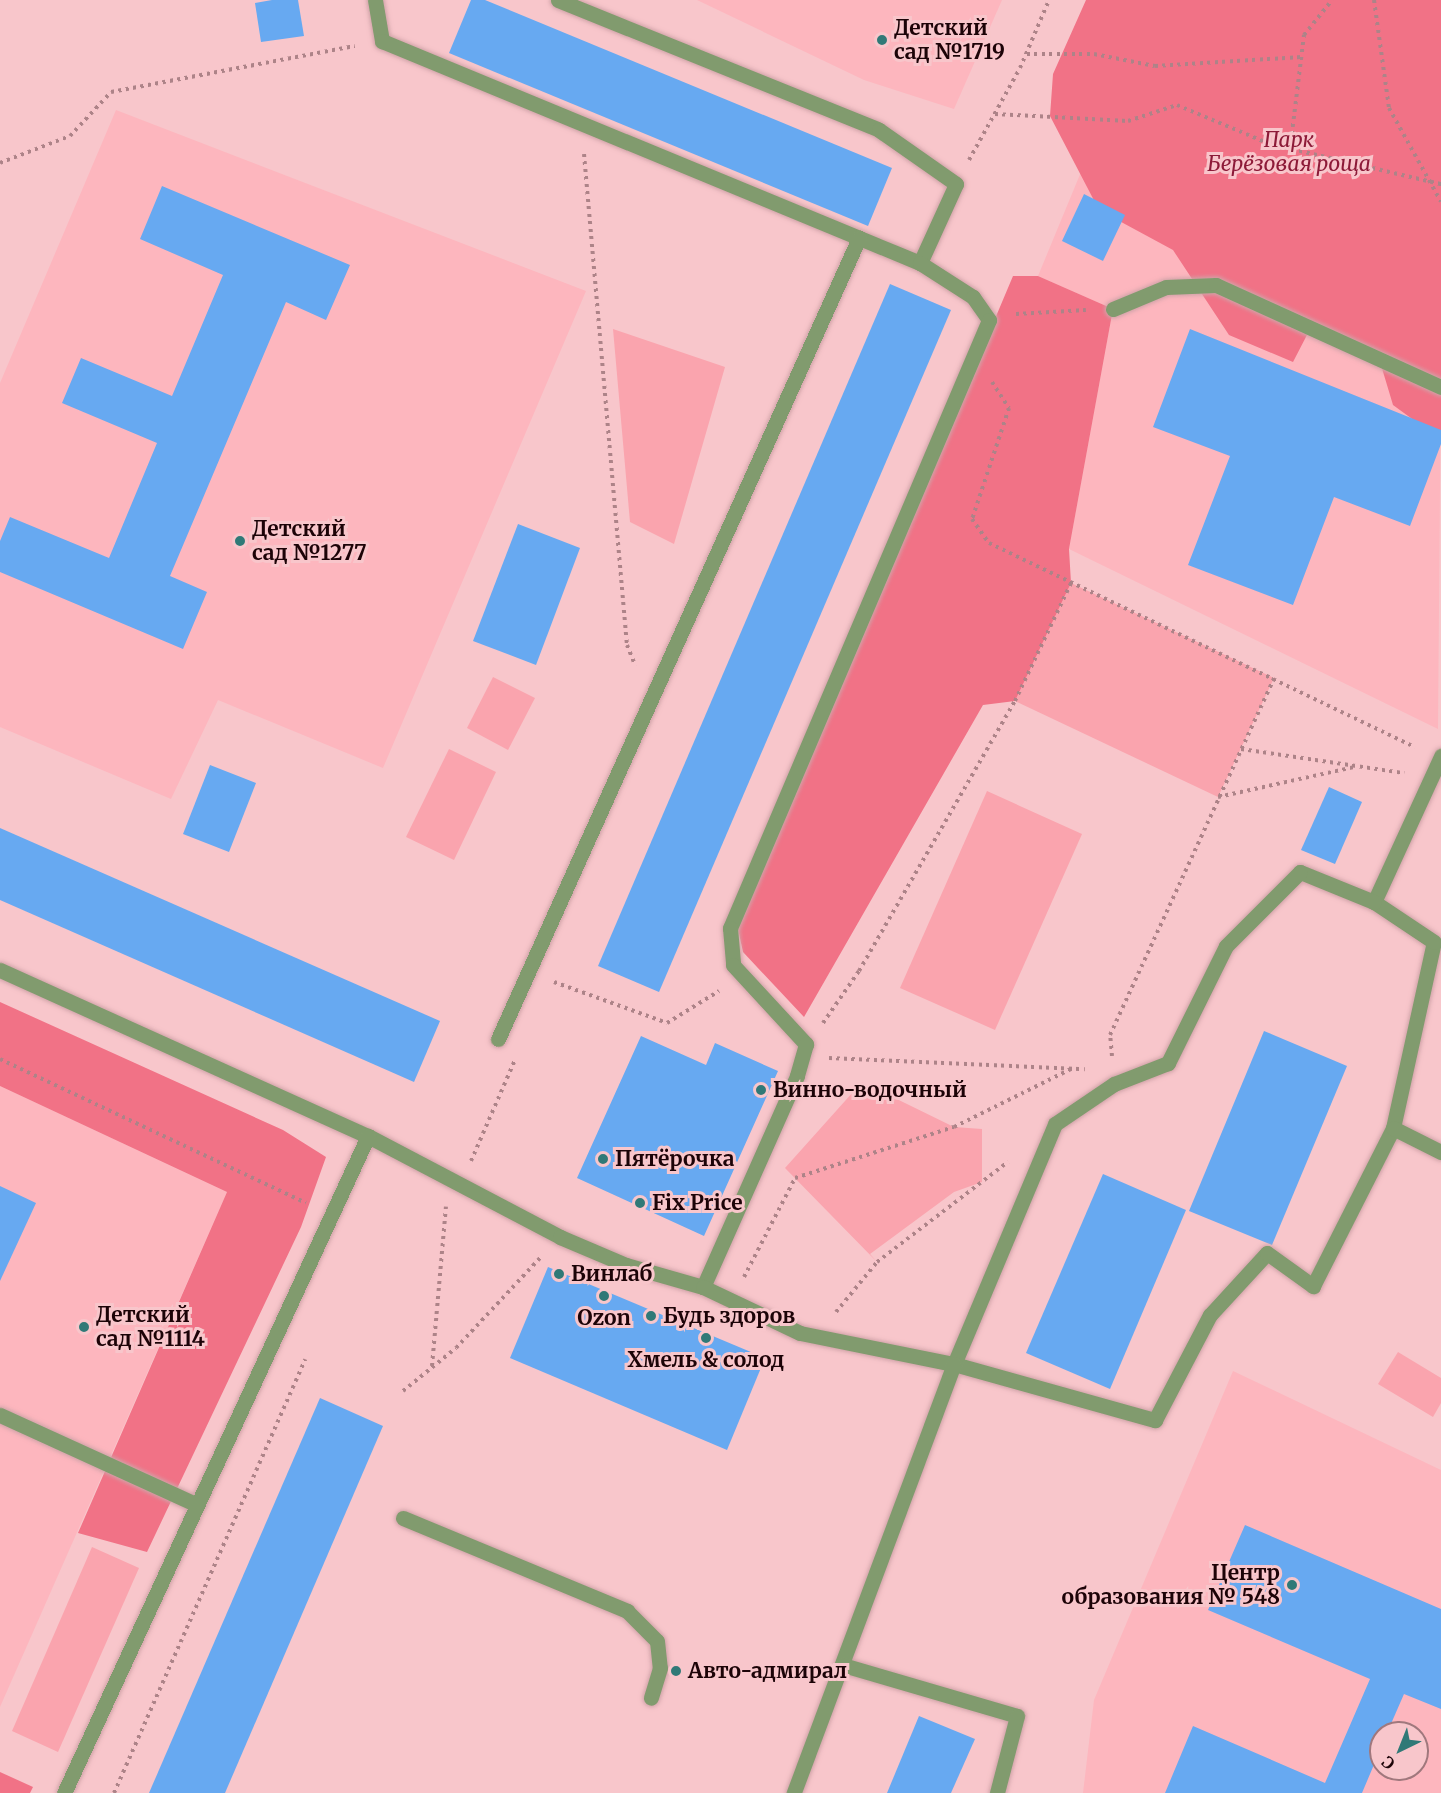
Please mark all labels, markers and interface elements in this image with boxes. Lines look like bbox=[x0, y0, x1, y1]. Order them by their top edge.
place label: Детский сад №1719 bbox=[894, 15, 1005, 65]
marker: Детский сад №1719 bbox=[875, 33, 889, 47]
park label: Парк Берёзовая роща bbox=[1207, 127, 1371, 177]
place label: Детский сад №1277 bbox=[252, 516, 367, 566]
marker: Детский сад №1277 bbox=[233, 534, 247, 548]
place label: Винно-водочный bbox=[773, 1077, 967, 1103]
marker: Винно-водочный bbox=[754, 1083, 768, 1097]
place label: Пятёрочка bbox=[615, 1146, 734, 1172]
marker: Пятёрочка bbox=[596, 1152, 610, 1166]
place label: Fix Price bbox=[652, 1190, 743, 1216]
marker: Fix Price bbox=[633, 1196, 647, 1210]
place label: Винлаб bbox=[571, 1261, 652, 1287]
marker: Винлаб bbox=[552, 1267, 566, 1281]
marker: Ozon bbox=[597, 1289, 611, 1303]
place label: Детский сад №1114 bbox=[96, 1302, 205, 1352]
place label: Будь здоров bbox=[663, 1303, 795, 1329]
place label: Ozon bbox=[577, 1305, 631, 1331]
marker: Будь здоров bbox=[644, 1309, 658, 1323]
marker: Детский сад №1114 bbox=[77, 1320, 91, 1334]
marker: Хмель & солод bbox=[699, 1331, 713, 1345]
place label: Хмель & солод bbox=[628, 1347, 784, 1373]
place label: Центр образования № 548 bbox=[1062, 1560, 1280, 1610]
marker: Центр образования № 548 bbox=[1285, 1578, 1299, 1592]
place label: Авто-адмирал bbox=[688, 1658, 847, 1684]
marker: Авто-адмирал bbox=[669, 1664, 683, 1678]
north arrow bbox=[1369, 1721, 1429, 1781]
text: С bbox=[1377, 1752, 1399, 1774]

